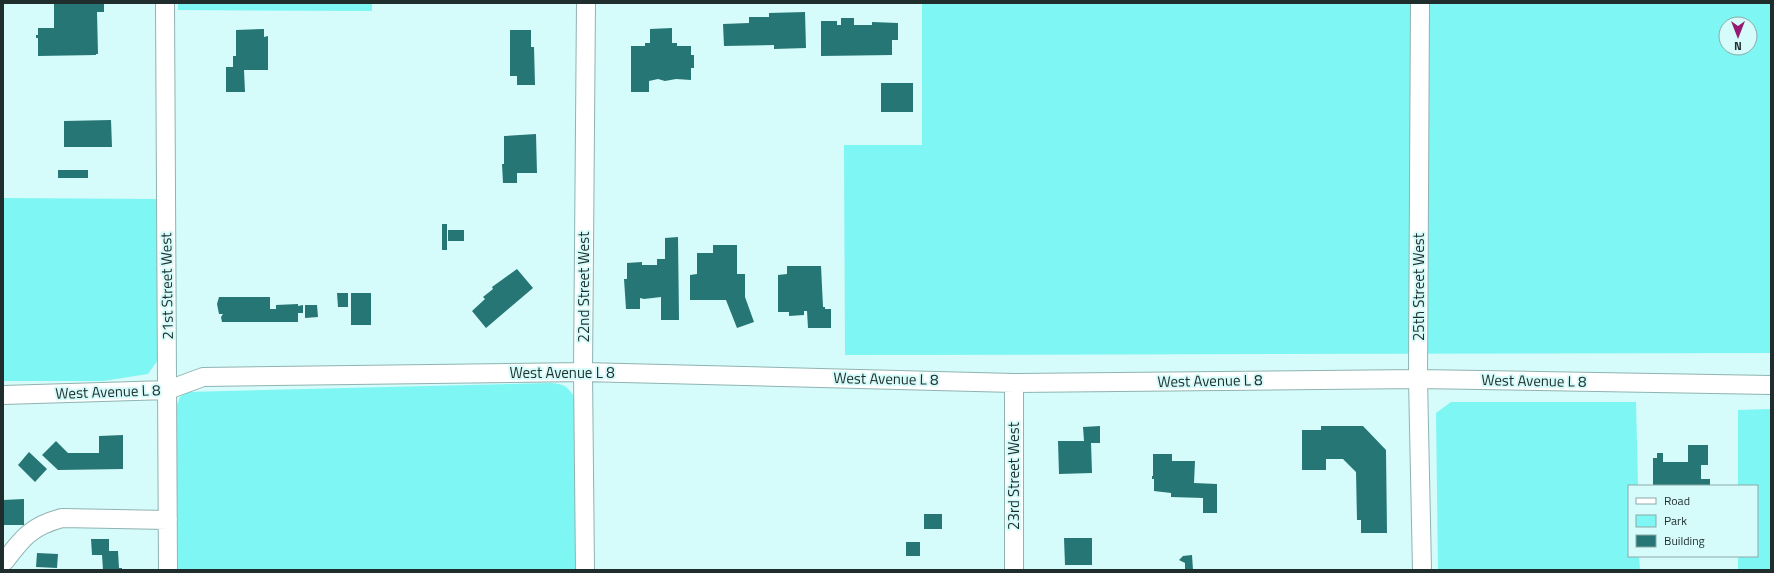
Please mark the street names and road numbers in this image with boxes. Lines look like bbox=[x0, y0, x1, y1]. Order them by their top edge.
street label: 22nd Street West bbox=[572, 231, 595, 342]
street label: 21st Street West bbox=[154, 232, 179, 340]
street label: 25th Street West bbox=[1407, 232, 1430, 341]
street label: West Avenue L 8 bbox=[509, 361, 615, 384]
street label: West Avenue L 8 bbox=[833, 366, 939, 391]
street label: West Avenue L 8 bbox=[1157, 368, 1263, 393]
street label: West Avenue L 8 bbox=[1481, 368, 1587, 393]
street label: West Avenue L 8 bbox=[55, 378, 161, 405]
street label: 23rd Street West bbox=[1002, 421, 1025, 530]

